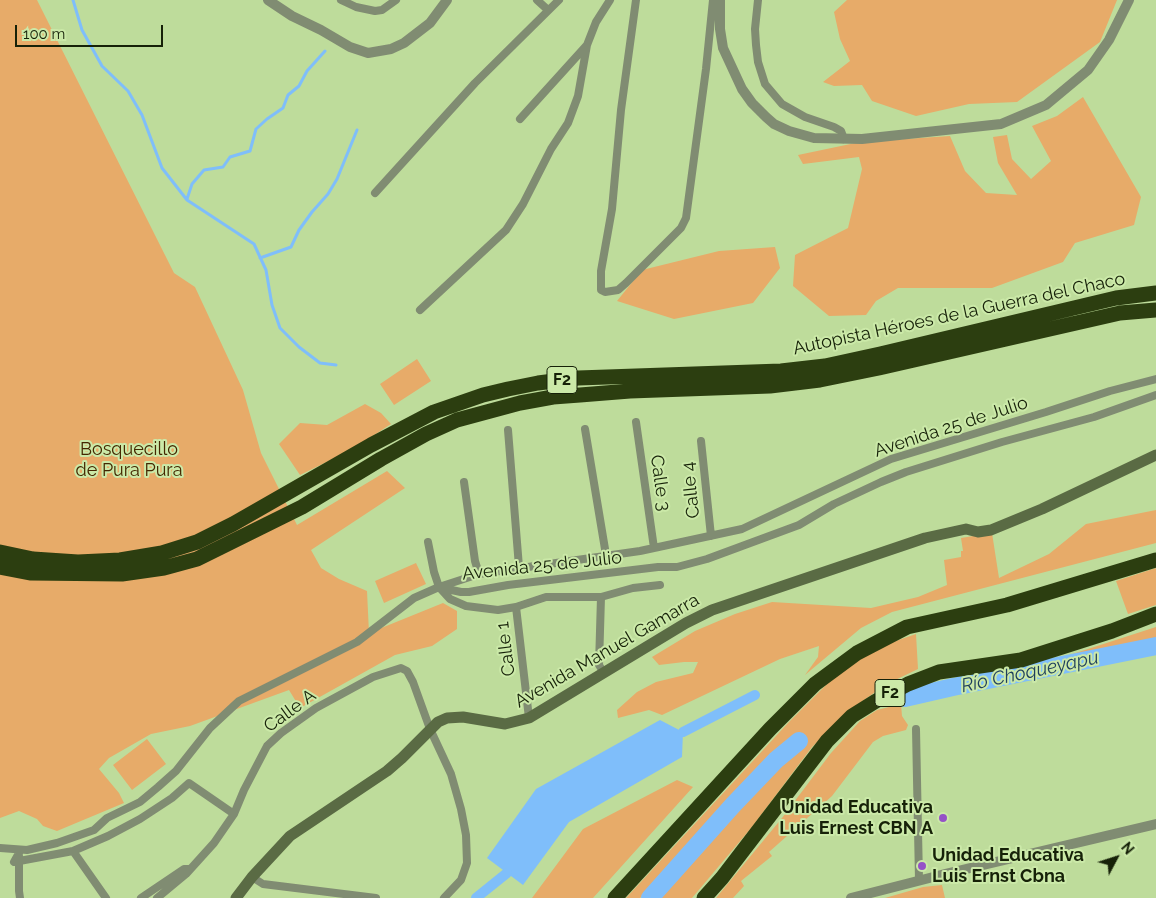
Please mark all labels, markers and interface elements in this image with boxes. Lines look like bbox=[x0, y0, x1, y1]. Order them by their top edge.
scale bar bbox=[18, 15, 165, 47]
text: 100 m bbox=[23, 25, 65, 43]
street label: Autopista Héroes de la Guerra del Chaco bbox=[791, 268, 1127, 360]
road number: F2 bbox=[547, 366, 577, 394]
street label: Avenida 25 de Julio bbox=[871, 392, 1031, 462]
park label: Bosquecillo de Pura Pura bbox=[76, 439, 182, 482]
street label: Calle 3 bbox=[645, 453, 675, 513]
street label: Calle 4 bbox=[677, 461, 705, 519]
street label: Avenida 25 de Julio bbox=[461, 547, 623, 585]
street label: Avenida Manuel Gamarra bbox=[511, 589, 703, 713]
street label: Calle 1 bbox=[492, 620, 520, 678]
water label: Río Choqueyapu bbox=[959, 646, 1101, 698]
road number: F2 bbox=[875, 680, 905, 706]
street label: Calle A bbox=[260, 685, 320, 737]
place label: Unidad Educativa Luis Ernest CBN A bbox=[779, 797, 933, 840]
marker: Unidad Educativa Luis Ernest CBN A bbox=[937, 812, 949, 824]
north arrow bbox=[1091, 833, 1141, 883]
text: N bbox=[1118, 839, 1137, 858]
place label: Unidad Educativa Luis Ernst Cbna bbox=[932, 845, 1084, 888]
marker: Unidad Educativa Luis Ernst Cbna bbox=[916, 860, 928, 872]

